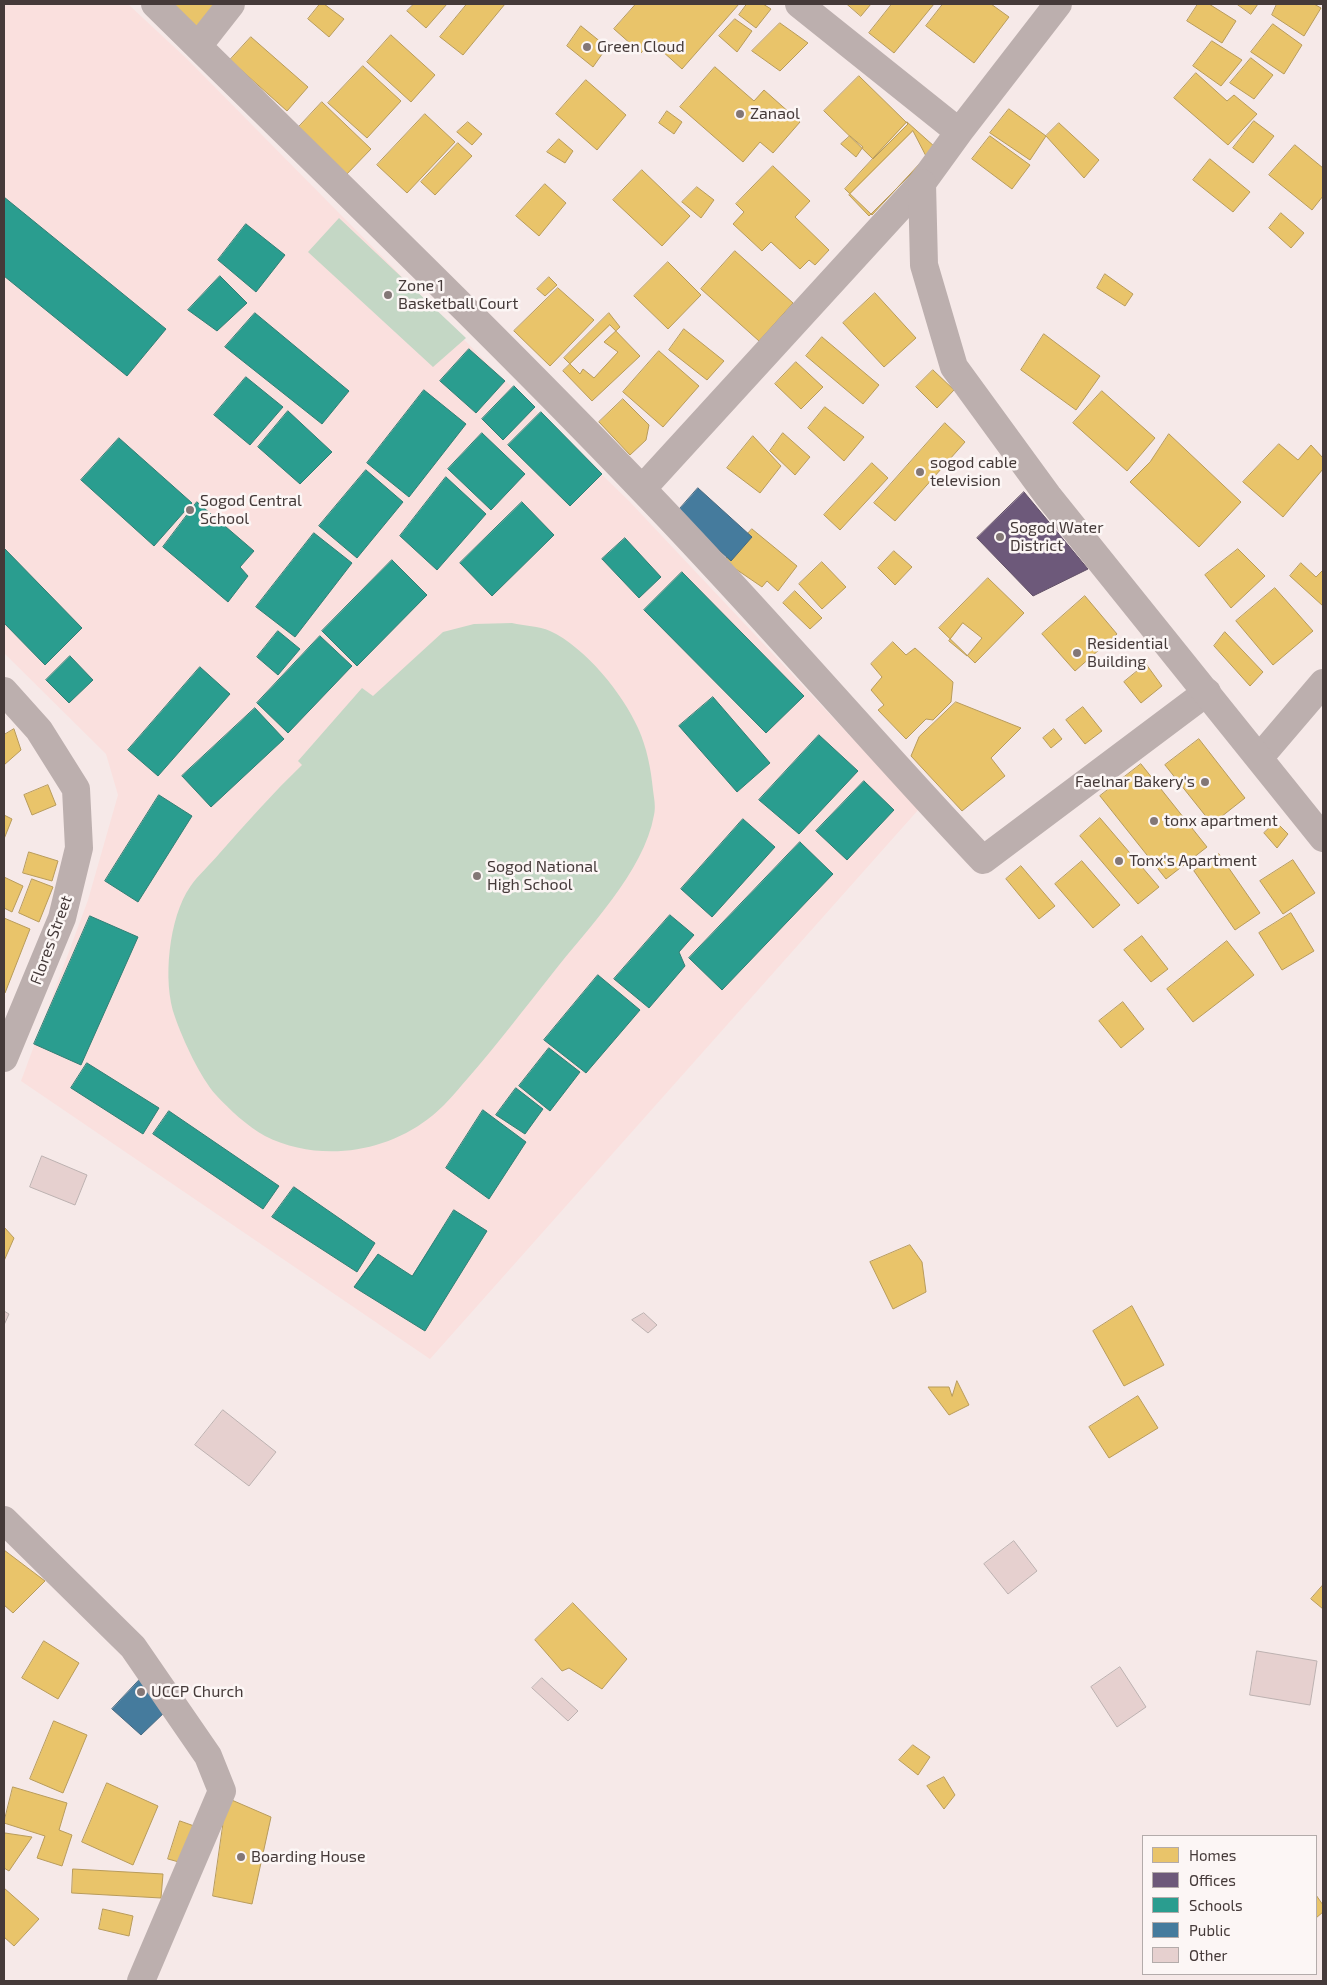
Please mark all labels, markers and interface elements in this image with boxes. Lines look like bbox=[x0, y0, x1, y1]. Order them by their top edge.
place label: Green Cloud bbox=[597, 37, 685, 57]
marker: Green Cloud bbox=[581, 41, 593, 53]
place label: Zanaol bbox=[750, 104, 800, 124]
marker: Zanaol bbox=[734, 108, 746, 120]
place label: Zone 1 Basketball Court bbox=[398, 276, 518, 314]
marker: Zone 1 Basketball Court bbox=[382, 289, 394, 301]
place label: sogod cable television bbox=[930, 453, 1017, 491]
marker: sogod cable television bbox=[914, 466, 926, 478]
place label: Sogod Central School bbox=[200, 491, 302, 529]
marker: Sogod Central School bbox=[184, 504, 196, 516]
place label: Sogod Water District bbox=[1010, 518, 1104, 556]
marker: Sogod Water District bbox=[994, 531, 1006, 543]
place label: Residential Building bbox=[1087, 634, 1168, 672]
marker: Residential Building bbox=[1071, 647, 1083, 659]
place label: Faelnar Bakery's bbox=[1075, 772, 1195, 792]
marker: Faelnar Bakery's bbox=[1199, 776, 1211, 788]
place label: tonx apartment bbox=[1164, 811, 1278, 831]
marker: tonx apartment bbox=[1148, 815, 1160, 827]
place label: Tonx's Apartment bbox=[1129, 851, 1257, 871]
marker: Tonx's Apartment bbox=[1113, 855, 1125, 867]
place label: Sogod National High School bbox=[487, 857, 598, 895]
marker: Sogod National High School bbox=[471, 870, 483, 882]
street label: Flores Street bbox=[26, 893, 76, 987]
place label: UCCP Church bbox=[151, 1682, 244, 1702]
marker: UCCP Church bbox=[135, 1686, 147, 1698]
legend bbox=[1142, 1835, 1317, 1975]
text: Homes bbox=[1189, 1846, 1236, 1864]
place label: Boarding House bbox=[251, 1847, 366, 1867]
marker: Boarding House bbox=[235, 1851, 247, 1863]
text: Offices bbox=[1189, 1871, 1236, 1889]
text: Schools bbox=[1189, 1896, 1243, 1914]
text: Public bbox=[1189, 1921, 1230, 1939]
text: Other bbox=[1189, 1946, 1228, 1964]

